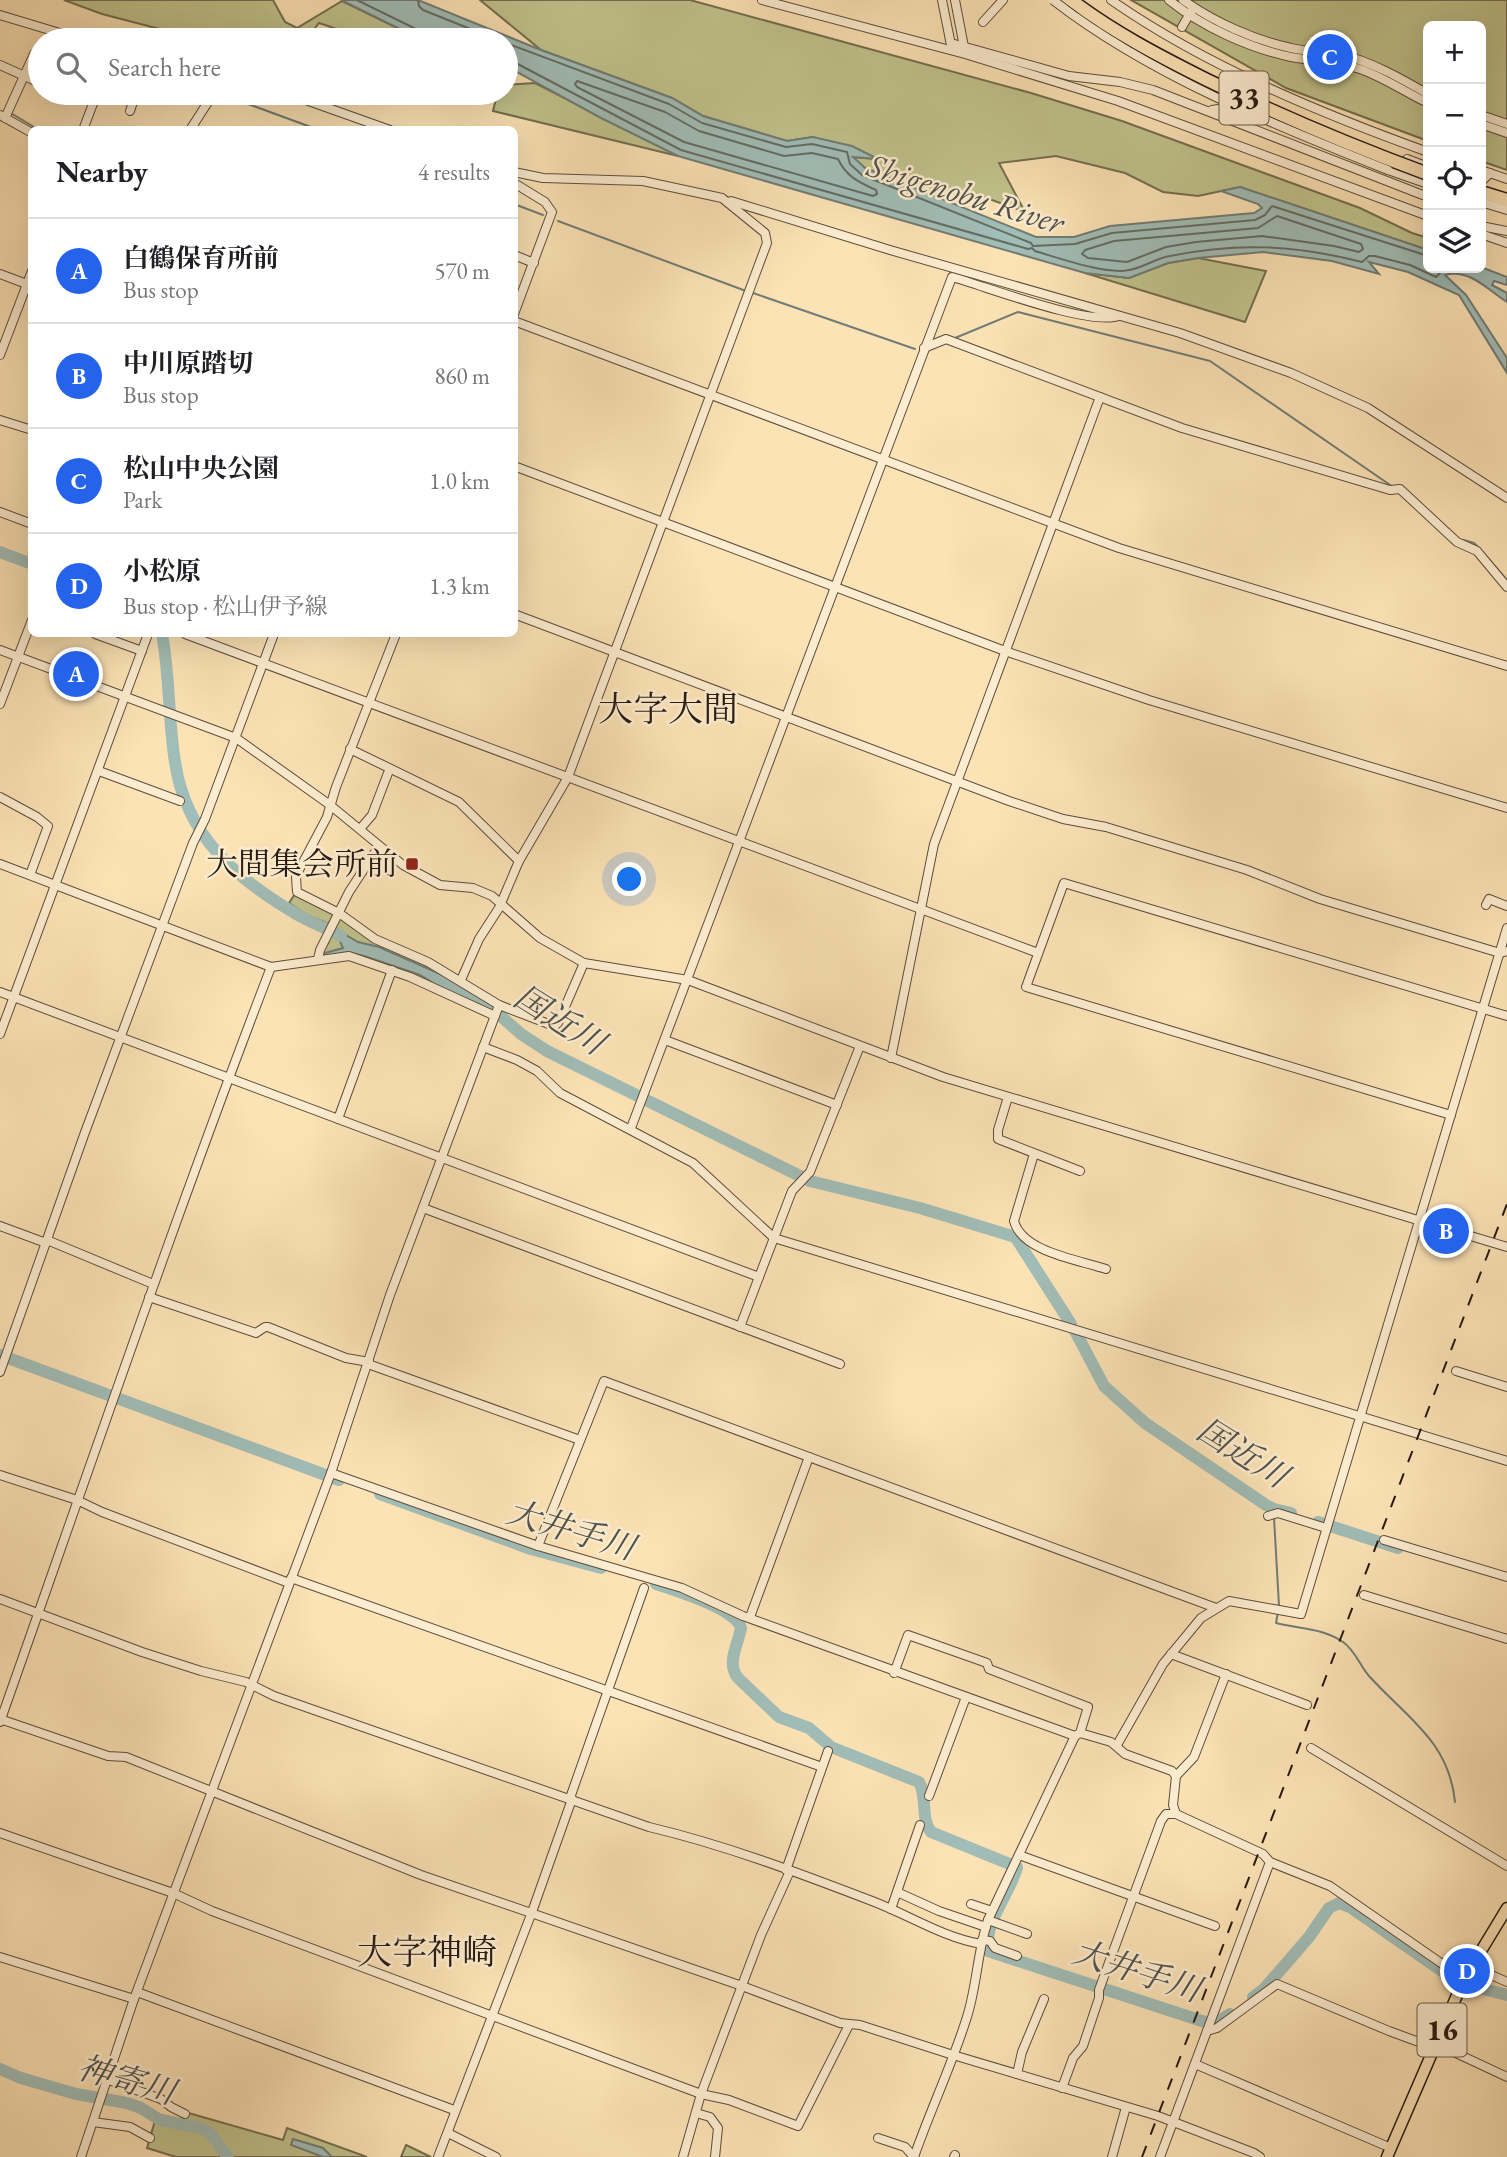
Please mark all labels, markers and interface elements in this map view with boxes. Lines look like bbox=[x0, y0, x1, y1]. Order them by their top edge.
map controls bbox=[1423, 21, 1486, 273]
button: + bbox=[1423, 21, 1486, 84]
search box bbox=[28, 28, 518, 105]
pin: C bbox=[1307, 31, 1353, 83]
icon: search bbox=[52, 48, 90, 86]
text: Search here bbox=[108, 50, 221, 84]
road number: 33 bbox=[1220, 72, 1268, 124]
button: − bbox=[1423, 84, 1486, 147]
water label: Shigenobu River bbox=[861, 143, 1071, 244]
button: locate bbox=[1423, 147, 1486, 210]
text: Nearby bbox=[56, 152, 148, 191]
text: 4 results bbox=[418, 157, 490, 187]
button: layers bbox=[1423, 210, 1486, 273]
text: 白鶴保育所前 bbox=[123, 241, 279, 275]
text: A bbox=[71, 256, 87, 286]
text: 570 m bbox=[434, 256, 490, 286]
text: Bus stop bbox=[123, 275, 199, 305]
text: 中川原踏切 bbox=[123, 346, 253, 380]
text: B bbox=[72, 361, 86, 391]
text: 860 m bbox=[434, 361, 490, 391]
text: Bus stop bbox=[123, 380, 199, 410]
text: 松山中央公園 bbox=[123, 451, 279, 485]
text: C bbox=[71, 466, 87, 496]
text: 1.0 km bbox=[429, 466, 490, 496]
text: Park bbox=[123, 485, 162, 515]
text: 小松原 bbox=[123, 554, 201, 588]
text: D bbox=[70, 571, 88, 601]
text: 1.3 km bbox=[429, 571, 490, 601]
text: Bus stop · 松山伊予線 bbox=[123, 591, 327, 621]
pin: A bbox=[53, 648, 99, 700]
district label: 大字大間 bbox=[598, 686, 738, 731]
place label: 大間集会所前 bbox=[206, 843, 398, 885]
marker: 大間集会所前 bbox=[404, 856, 420, 872]
your location bbox=[612, 862, 646, 896]
water label: 国近川 bbox=[506, 975, 616, 1065]
pin: B bbox=[1423, 1205, 1469, 1257]
water label: 国近川 bbox=[1189, 1408, 1299, 1498]
water label: 大井手川 bbox=[501, 1490, 643, 1570]
district label: 大字神崎 bbox=[357, 1929, 497, 1974]
water label: 大井手川 bbox=[1067, 1930, 1209, 2012]
pin: D bbox=[1444, 1945, 1490, 1997]
road number: 16 bbox=[1418, 2004, 1466, 2056]
water label: 神寄川 bbox=[73, 2045, 183, 2115]

